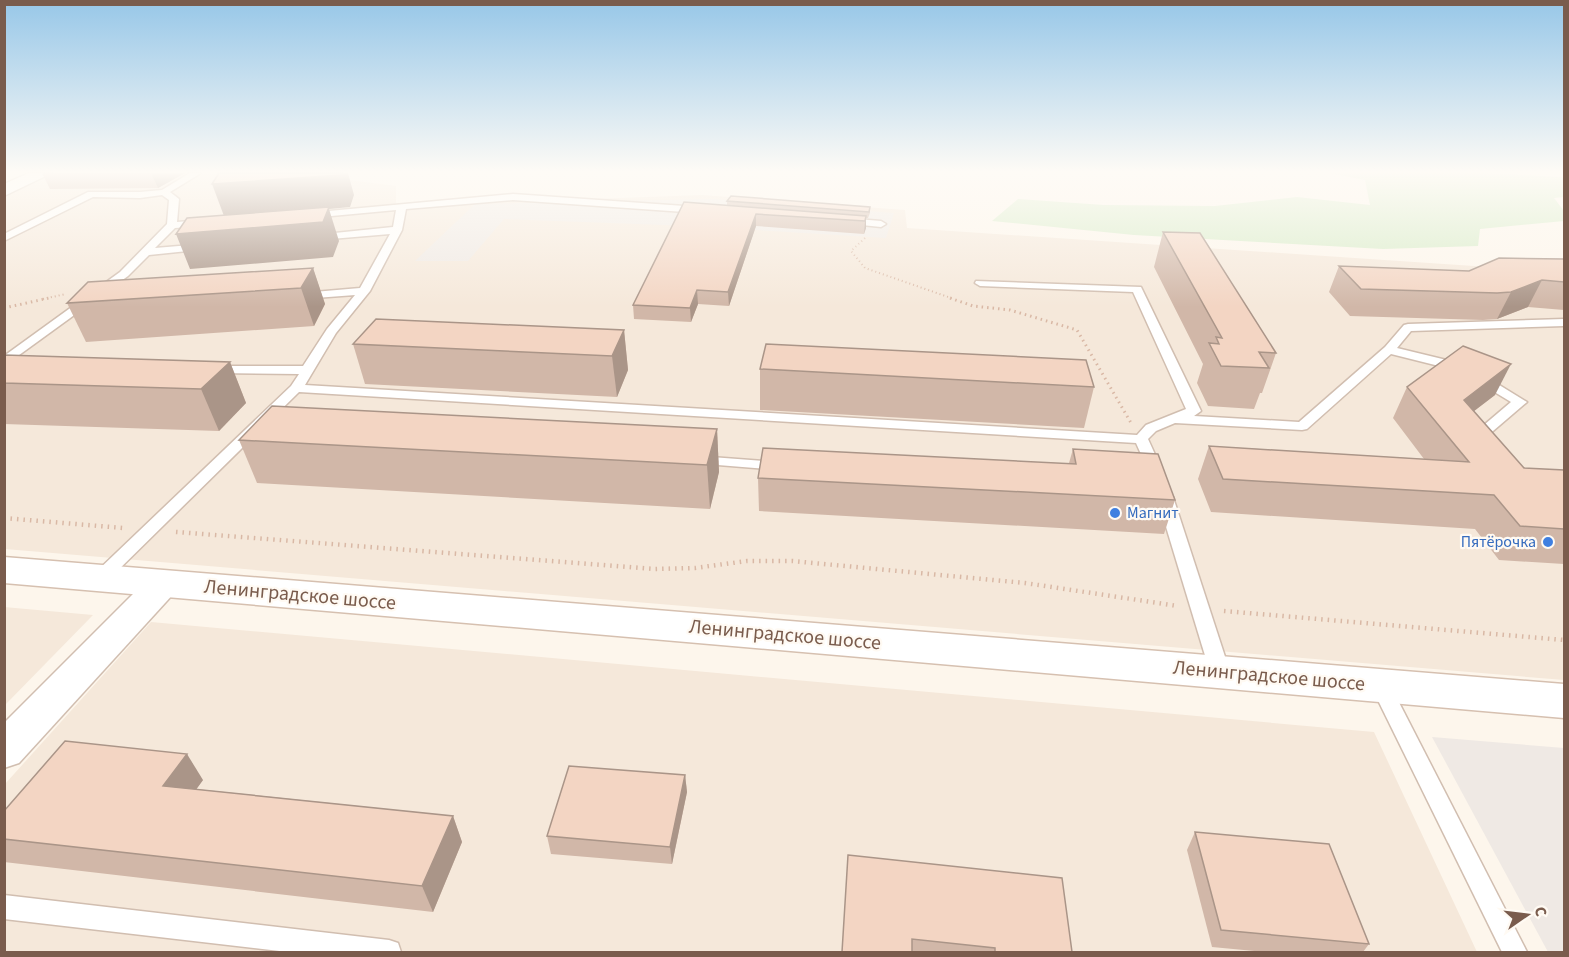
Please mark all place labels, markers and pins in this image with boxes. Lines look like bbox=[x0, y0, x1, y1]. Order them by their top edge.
place label: Магнит bbox=[1127, 502, 1179, 524]
marker: Магнит bbox=[1108, 506, 1122, 520]
place label: Пятёрочка bbox=[1461, 531, 1536, 553]
marker: Пятёрочка bbox=[1541, 535, 1555, 549]

